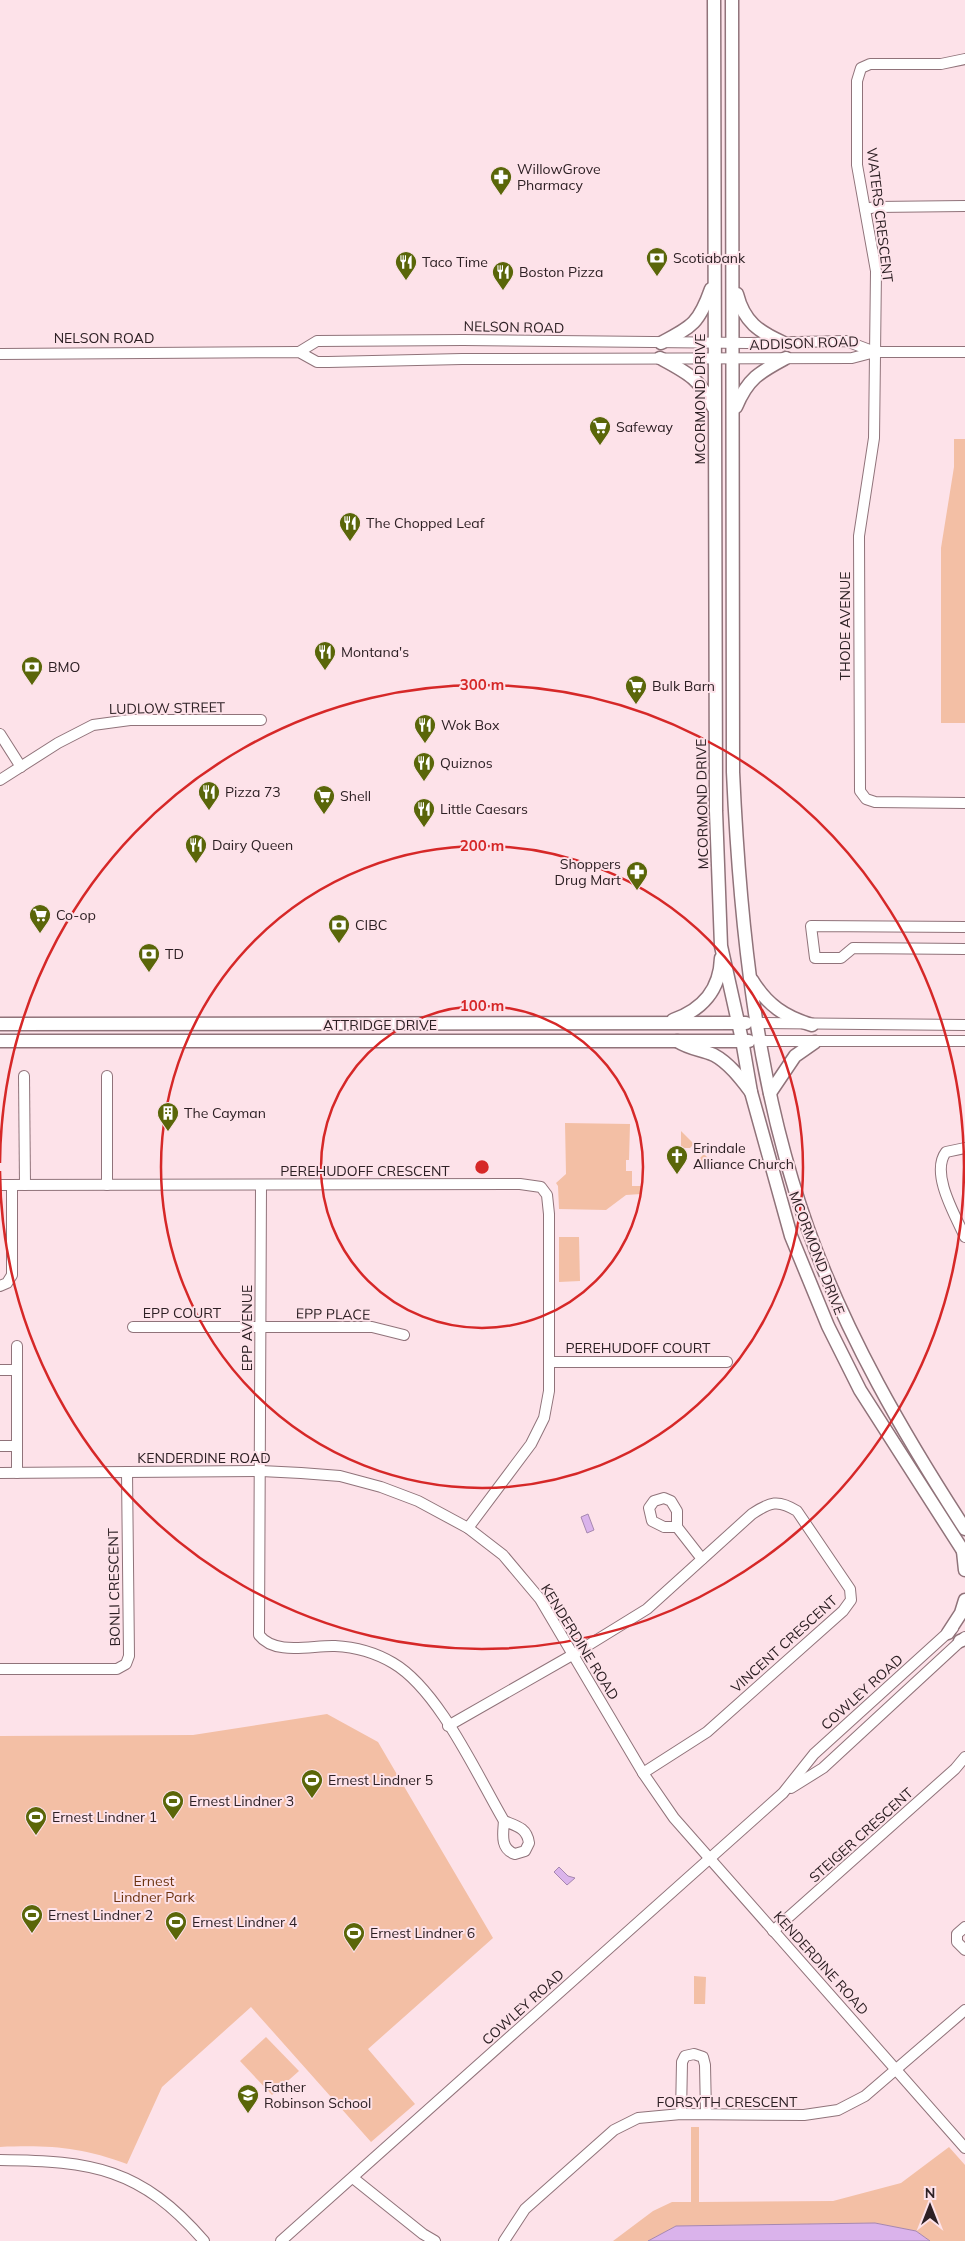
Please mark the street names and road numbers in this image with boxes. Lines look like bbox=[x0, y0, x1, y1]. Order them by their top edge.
street label: WATERS CRESCENT bbox=[863, 147, 897, 284]
street label: NELSON ROAD bbox=[463, 317, 565, 337]
street label: NELSON ROAD bbox=[54, 329, 154, 347]
street label: ADDISON ROAD bbox=[749, 332, 859, 354]
street label: MCORMOND DRIVE bbox=[691, 334, 709, 464]
street label: THODE AVENUE bbox=[836, 572, 854, 680]
street label: LUDLOW STREET bbox=[109, 698, 226, 718]
street label: MCORMOND DRIVE bbox=[692, 738, 712, 870]
street label: ATTRIDGE DRIVE bbox=[323, 1016, 437, 1034]
street label: PEREHUDOFF CRESCENT bbox=[280, 1162, 450, 1180]
street label: MCORMOND DRIVE bbox=[785, 1189, 849, 1317]
street label: EPP AVENUE bbox=[238, 1285, 256, 1371]
street label: EPP COURT bbox=[143, 1304, 222, 1322]
street label: EPP PLACE bbox=[296, 1304, 370, 1324]
street label: PEREHUDOFF COURT bbox=[565, 1339, 711, 1357]
street label: KENDERDINE ROAD bbox=[137, 1449, 271, 1467]
street label: BONLI CRESCENT bbox=[104, 1527, 124, 1646]
street label: KENDERDINE ROAD bbox=[537, 1581, 623, 1703]
street label: VINCENT CRESCENT bbox=[727, 1591, 841, 1697]
street label: COWLEY ROAD bbox=[817, 1650, 907, 1734]
street label: STEIGER CRESCENT bbox=[805, 1783, 917, 1886]
street label: KENDERDINE ROAD bbox=[770, 1907, 872, 2019]
street label: COWLEY ROAD bbox=[478, 1965, 568, 2049]
street label: FORSYTH CRESCENT bbox=[657, 2093, 798, 2111]

